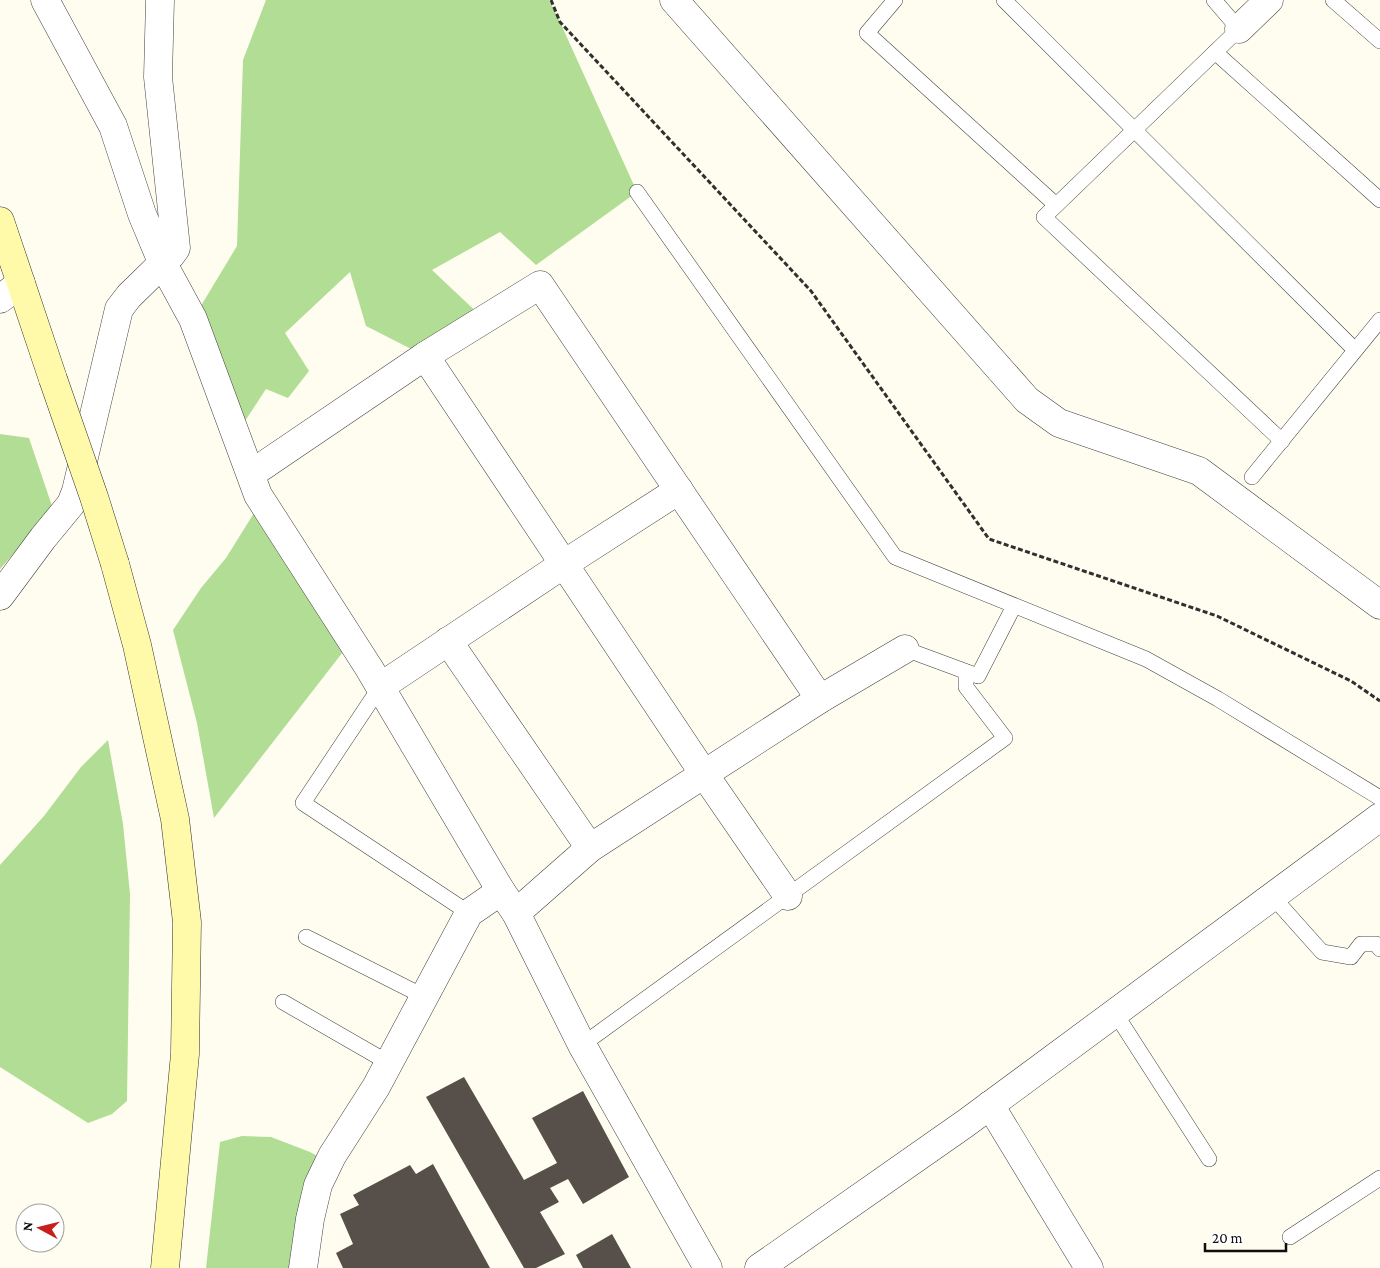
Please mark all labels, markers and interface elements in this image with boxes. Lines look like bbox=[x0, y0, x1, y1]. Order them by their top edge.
north arrow bbox=[15, 1203, 65, 1253]
text: N bbox=[19, 1220, 36, 1232]
scale bar bbox=[1205, 1220, 1286, 1252]
text: 20 m bbox=[1212, 1230, 1243, 1246]

